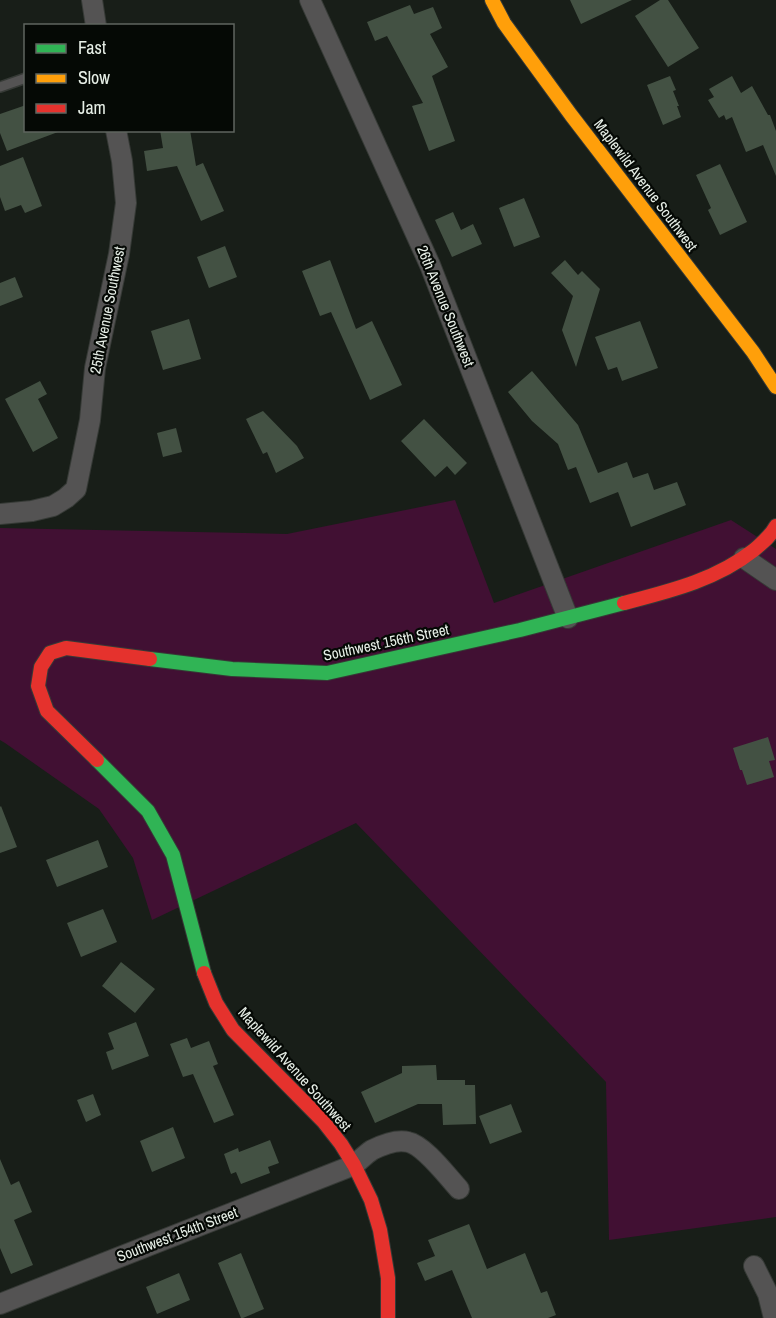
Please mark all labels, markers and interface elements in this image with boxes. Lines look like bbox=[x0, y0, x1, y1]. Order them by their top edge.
legend bbox=[24, 24, 234, 132]
text: Fast bbox=[78, 35, 106, 60]
text: Slow bbox=[78, 65, 110, 90]
text: Jam bbox=[78, 95, 106, 120]
street label: Maplewild Avenue Southwest bbox=[589, 115, 703, 256]
street label: 26th Avenue Southwest bbox=[412, 242, 480, 370]
street label: 25th Avenue Southwest bbox=[84, 244, 130, 375]
street label: Southwest 156th Street bbox=[321, 618, 451, 666]
street label: Maplewild Avenue Southwest bbox=[234, 1002, 357, 1136]
street label: Southwest 154th Street bbox=[114, 1201, 241, 1267]

